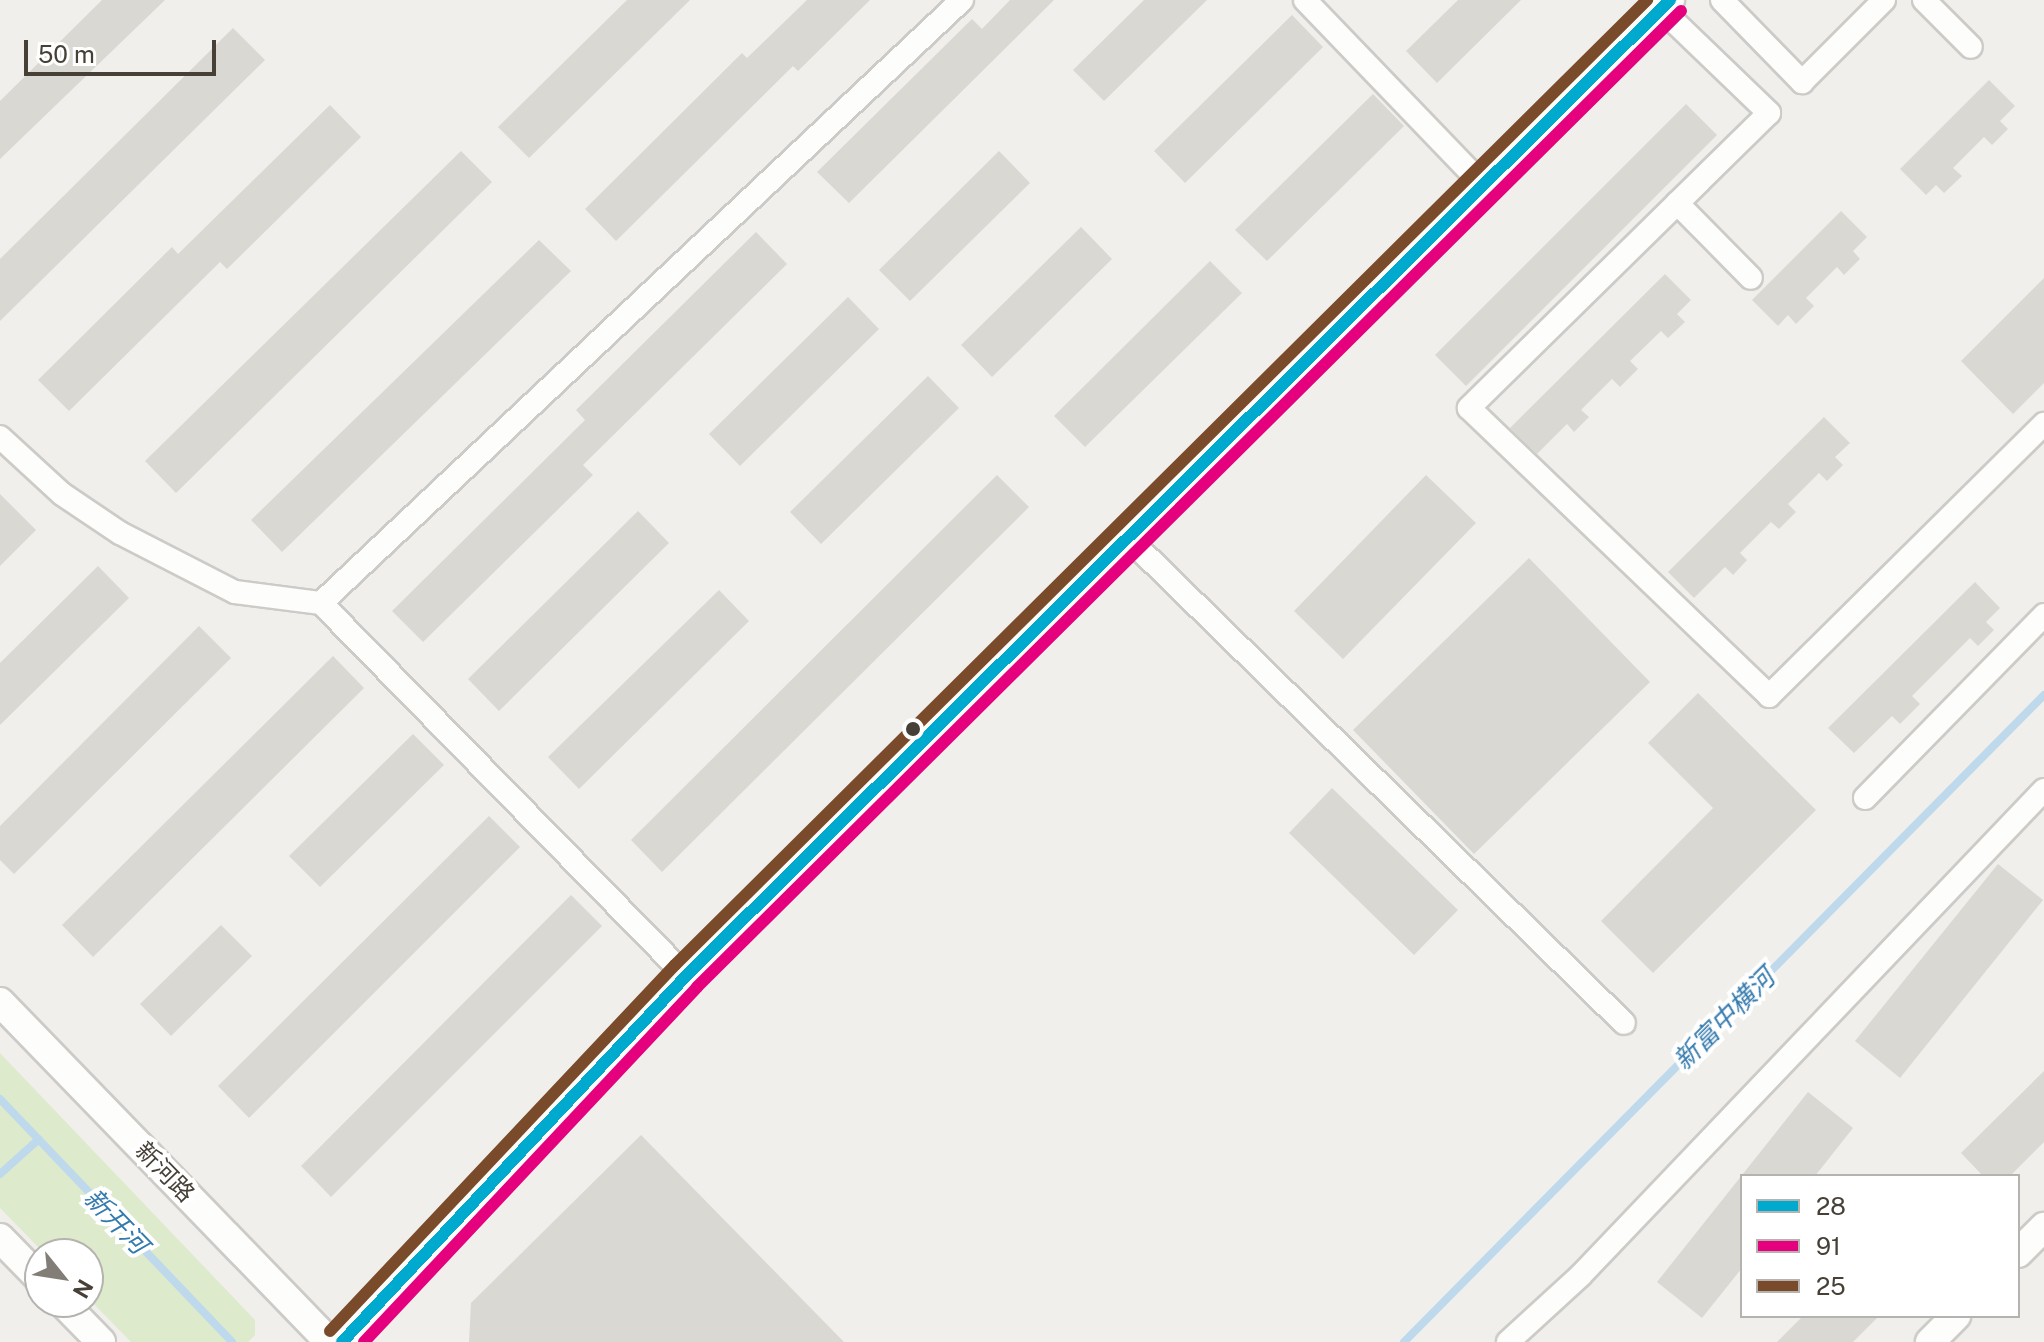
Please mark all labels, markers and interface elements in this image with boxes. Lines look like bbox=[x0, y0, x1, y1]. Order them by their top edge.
scale bar bbox=[28, 24, 220, 74]
text: 50 m bbox=[38, 40, 95, 68]
unlabelled marker bbox=[905, 721, 921, 737]
water label: 新富中横河 bbox=[1667, 962, 1781, 1076]
street label: 新河路 bbox=[130, 1136, 200, 1208]
legend bbox=[1740, 1174, 2020, 1318]
water label: 新开河 bbox=[78, 1182, 154, 1260]
text: 28 bbox=[1816, 1192, 1846, 1220]
text: 91 bbox=[1816, 1232, 1841, 1260]
north arrow bbox=[24, 1238, 104, 1318]
text: 25 bbox=[1816, 1272, 1846, 1300]
text: N bbox=[67, 1275, 99, 1303]

